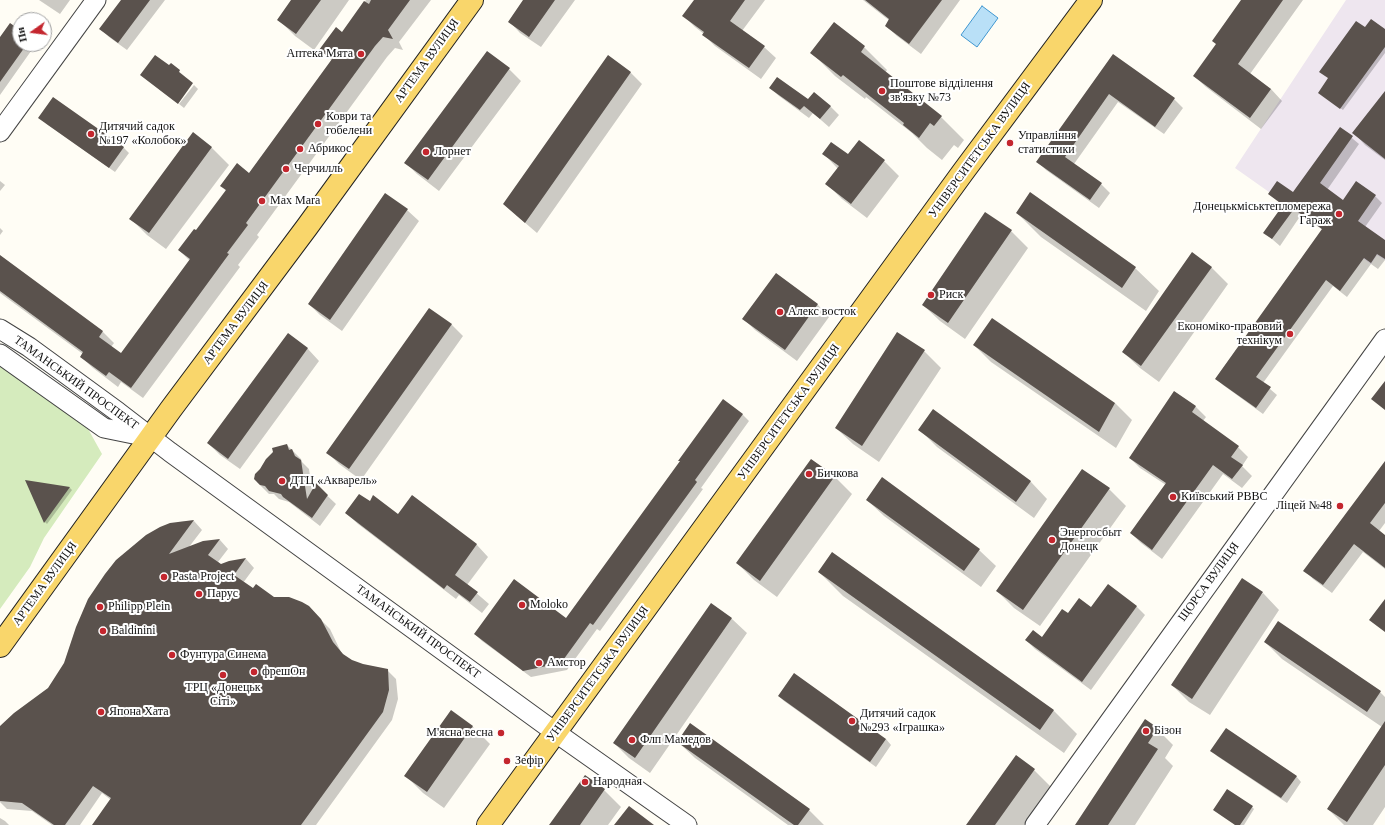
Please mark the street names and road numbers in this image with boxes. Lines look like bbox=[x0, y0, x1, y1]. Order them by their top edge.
street label: АРТЕМА ВУЛИЦЯ bbox=[392, 16, 462, 106]
street label: УНІВЕРСИТЕТСЬКА ВУЛИЦЯ bbox=[926, 79, 1034, 221]
street label: АРТЕМА ВУЛИЦЯ bbox=[200, 279, 272, 367]
street label: ТАМАНСЬКИЙ ПРОСПЕКТ bbox=[11, 333, 141, 433]
street label: УНІВЕРСИТЕТСЬКА ВУЛИЦЯ bbox=[735, 341, 843, 483]
street label: АРТЕМА ВУЛИЦЯ bbox=[10, 539, 80, 629]
street label: ЩОРСА ВУЛИЦЯ bbox=[1175, 540, 1243, 624]
street label: ТАМАНСЬКИЙ ПРОСПЕКТ bbox=[353, 582, 483, 682]
street label: УНІВЕРСИТЕТСЬКА ВУЛИЦЯ bbox=[544, 603, 652, 745]

